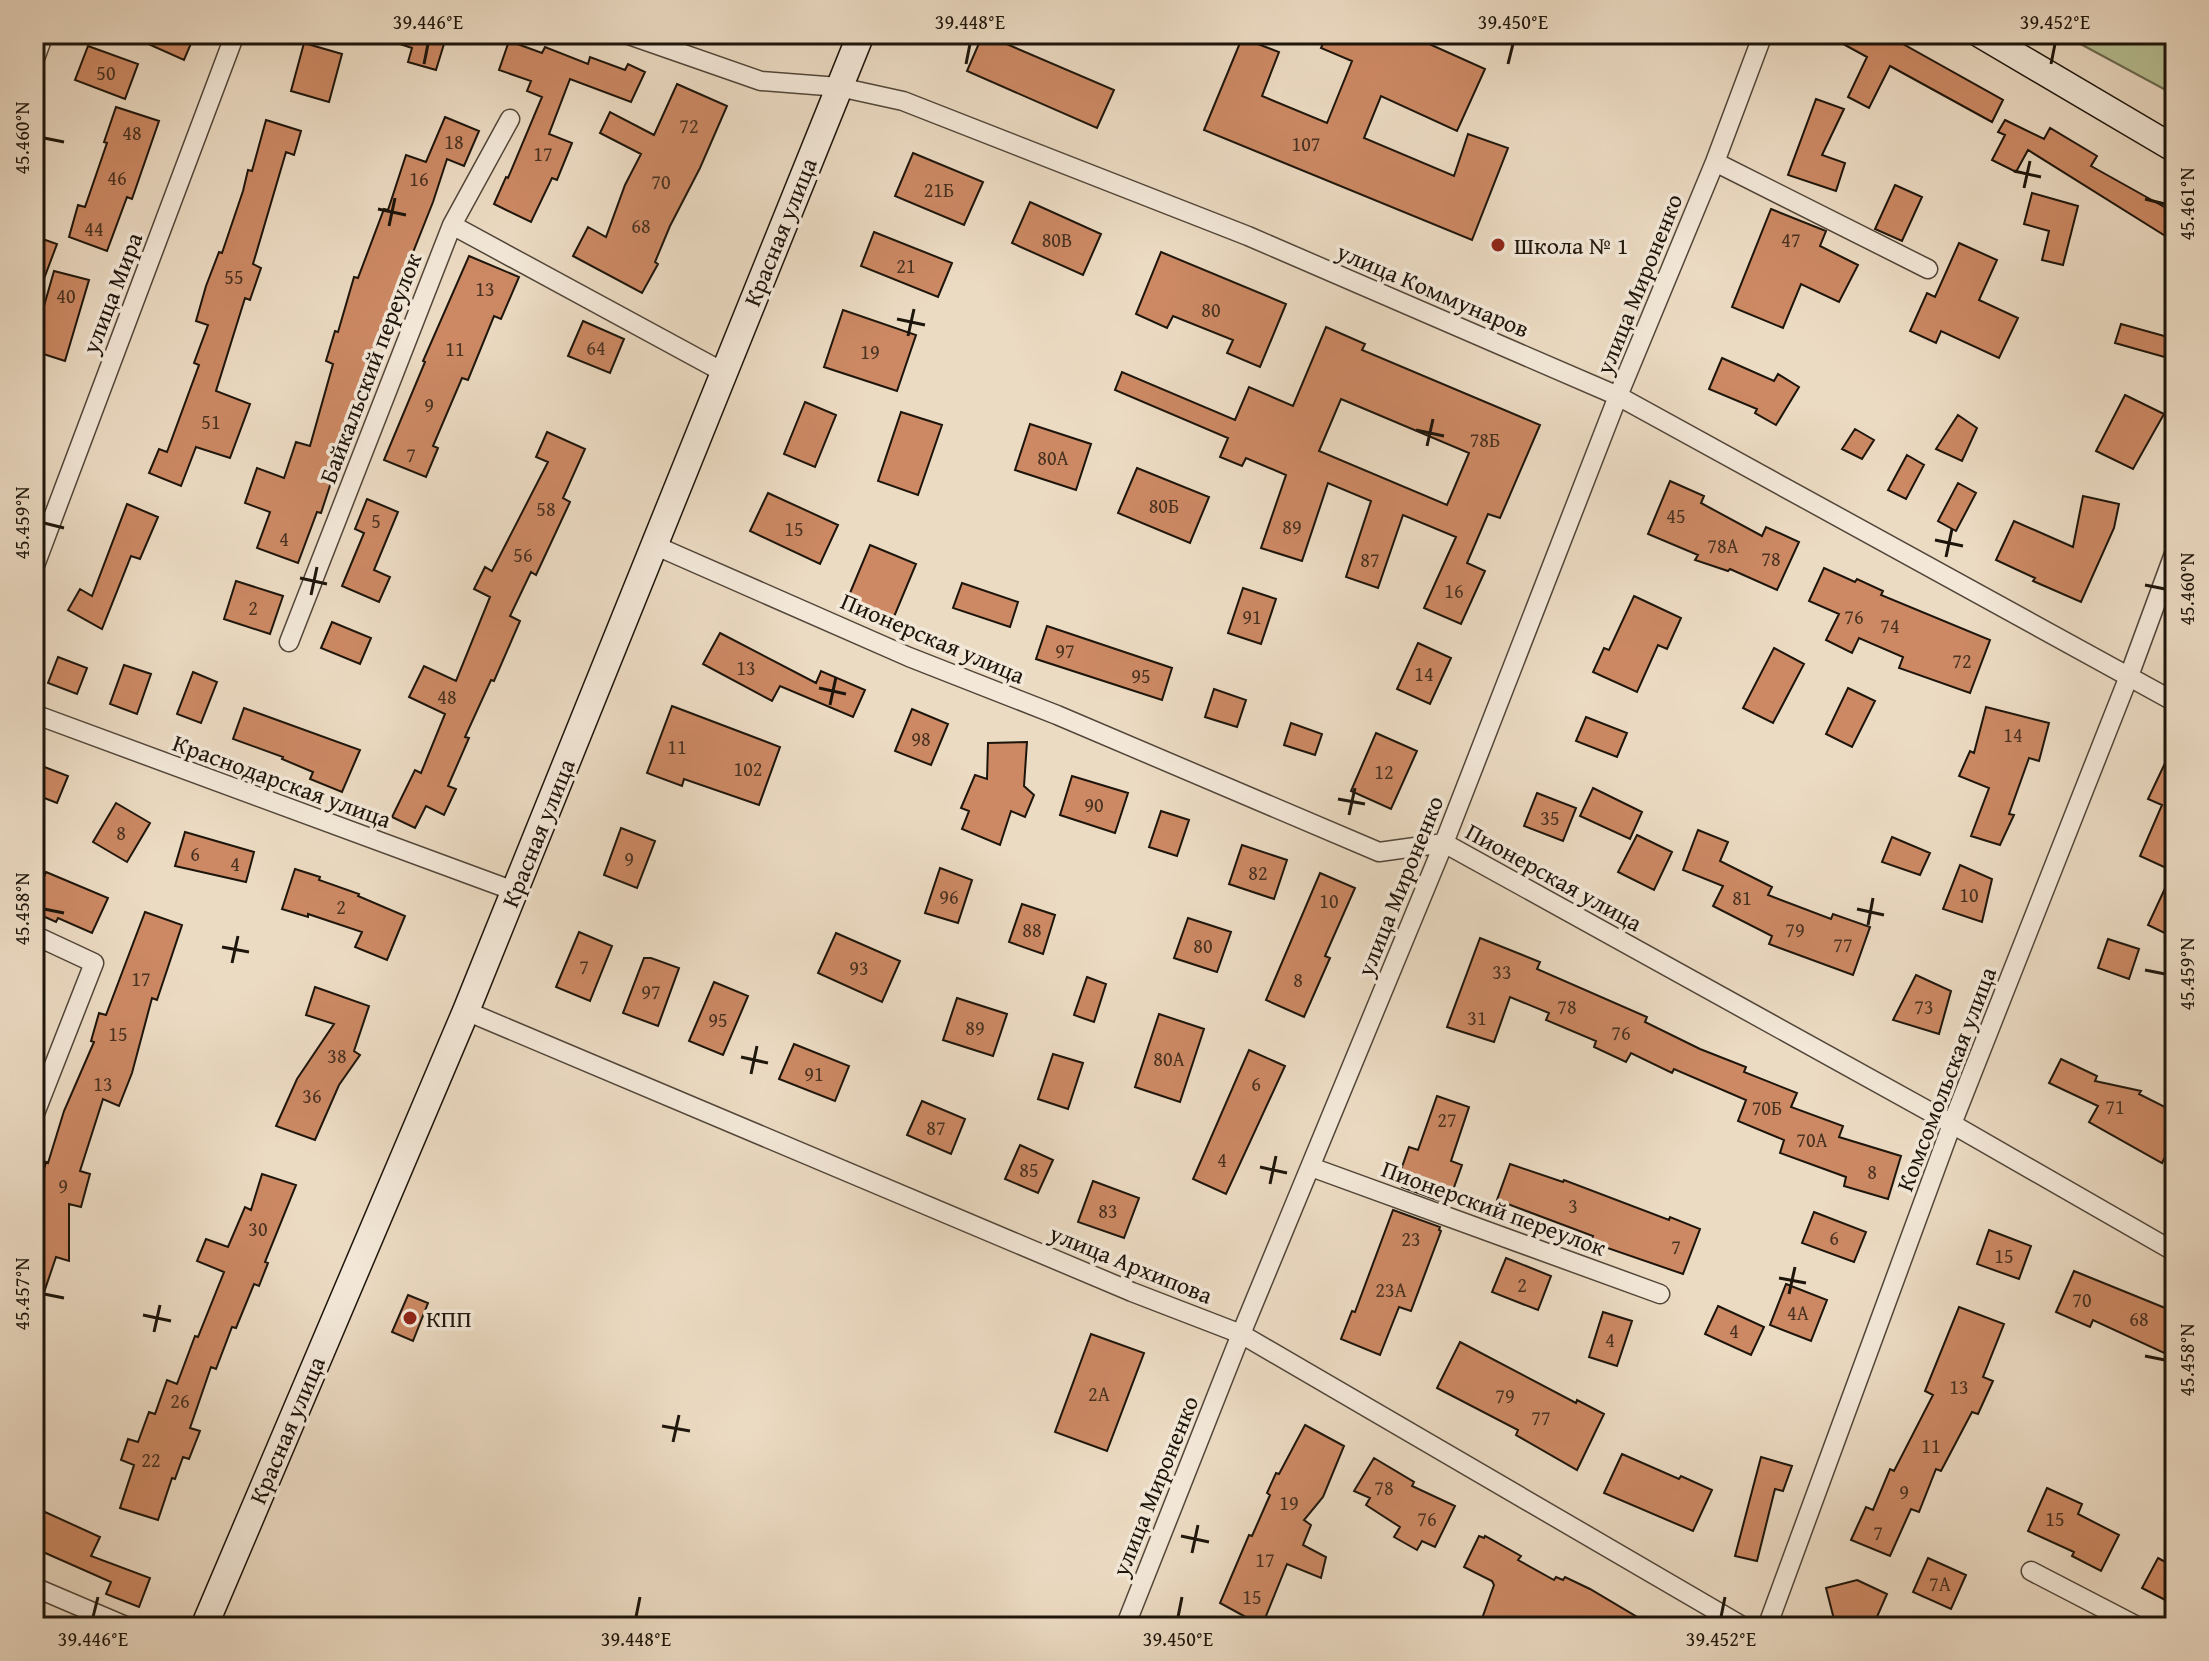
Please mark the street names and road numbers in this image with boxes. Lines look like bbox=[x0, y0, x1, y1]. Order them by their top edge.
street label: Красная улица bbox=[734, 152, 826, 311]
street label: улица Мироненко bbox=[1586, 188, 1691, 381]
street label: улица Мира bbox=[72, 227, 151, 360]
street label: улица Коммунаров bbox=[1331, 233, 1535, 346]
street label: Байкальский переулок bbox=[310, 247, 430, 488]
street label: Пионерская улица bbox=[836, 583, 1031, 693]
street label: Краснодарская улица bbox=[168, 725, 397, 837]
street label: Красная улица bbox=[492, 753, 584, 912]
street label: улица Мироненко bbox=[1347, 790, 1452, 983]
street label: Пионерская улица bbox=[1459, 814, 1649, 940]
street label: Комсомольская улица bbox=[1887, 961, 2005, 1196]
street label: Пионерский переулок bbox=[1377, 1151, 1611, 1265]
street label: улица Архипова bbox=[1043, 1215, 1218, 1313]
street label: Красная улица bbox=[240, 1350, 334, 1509]
street label: улица Мироненко bbox=[1102, 1390, 1207, 1583]

